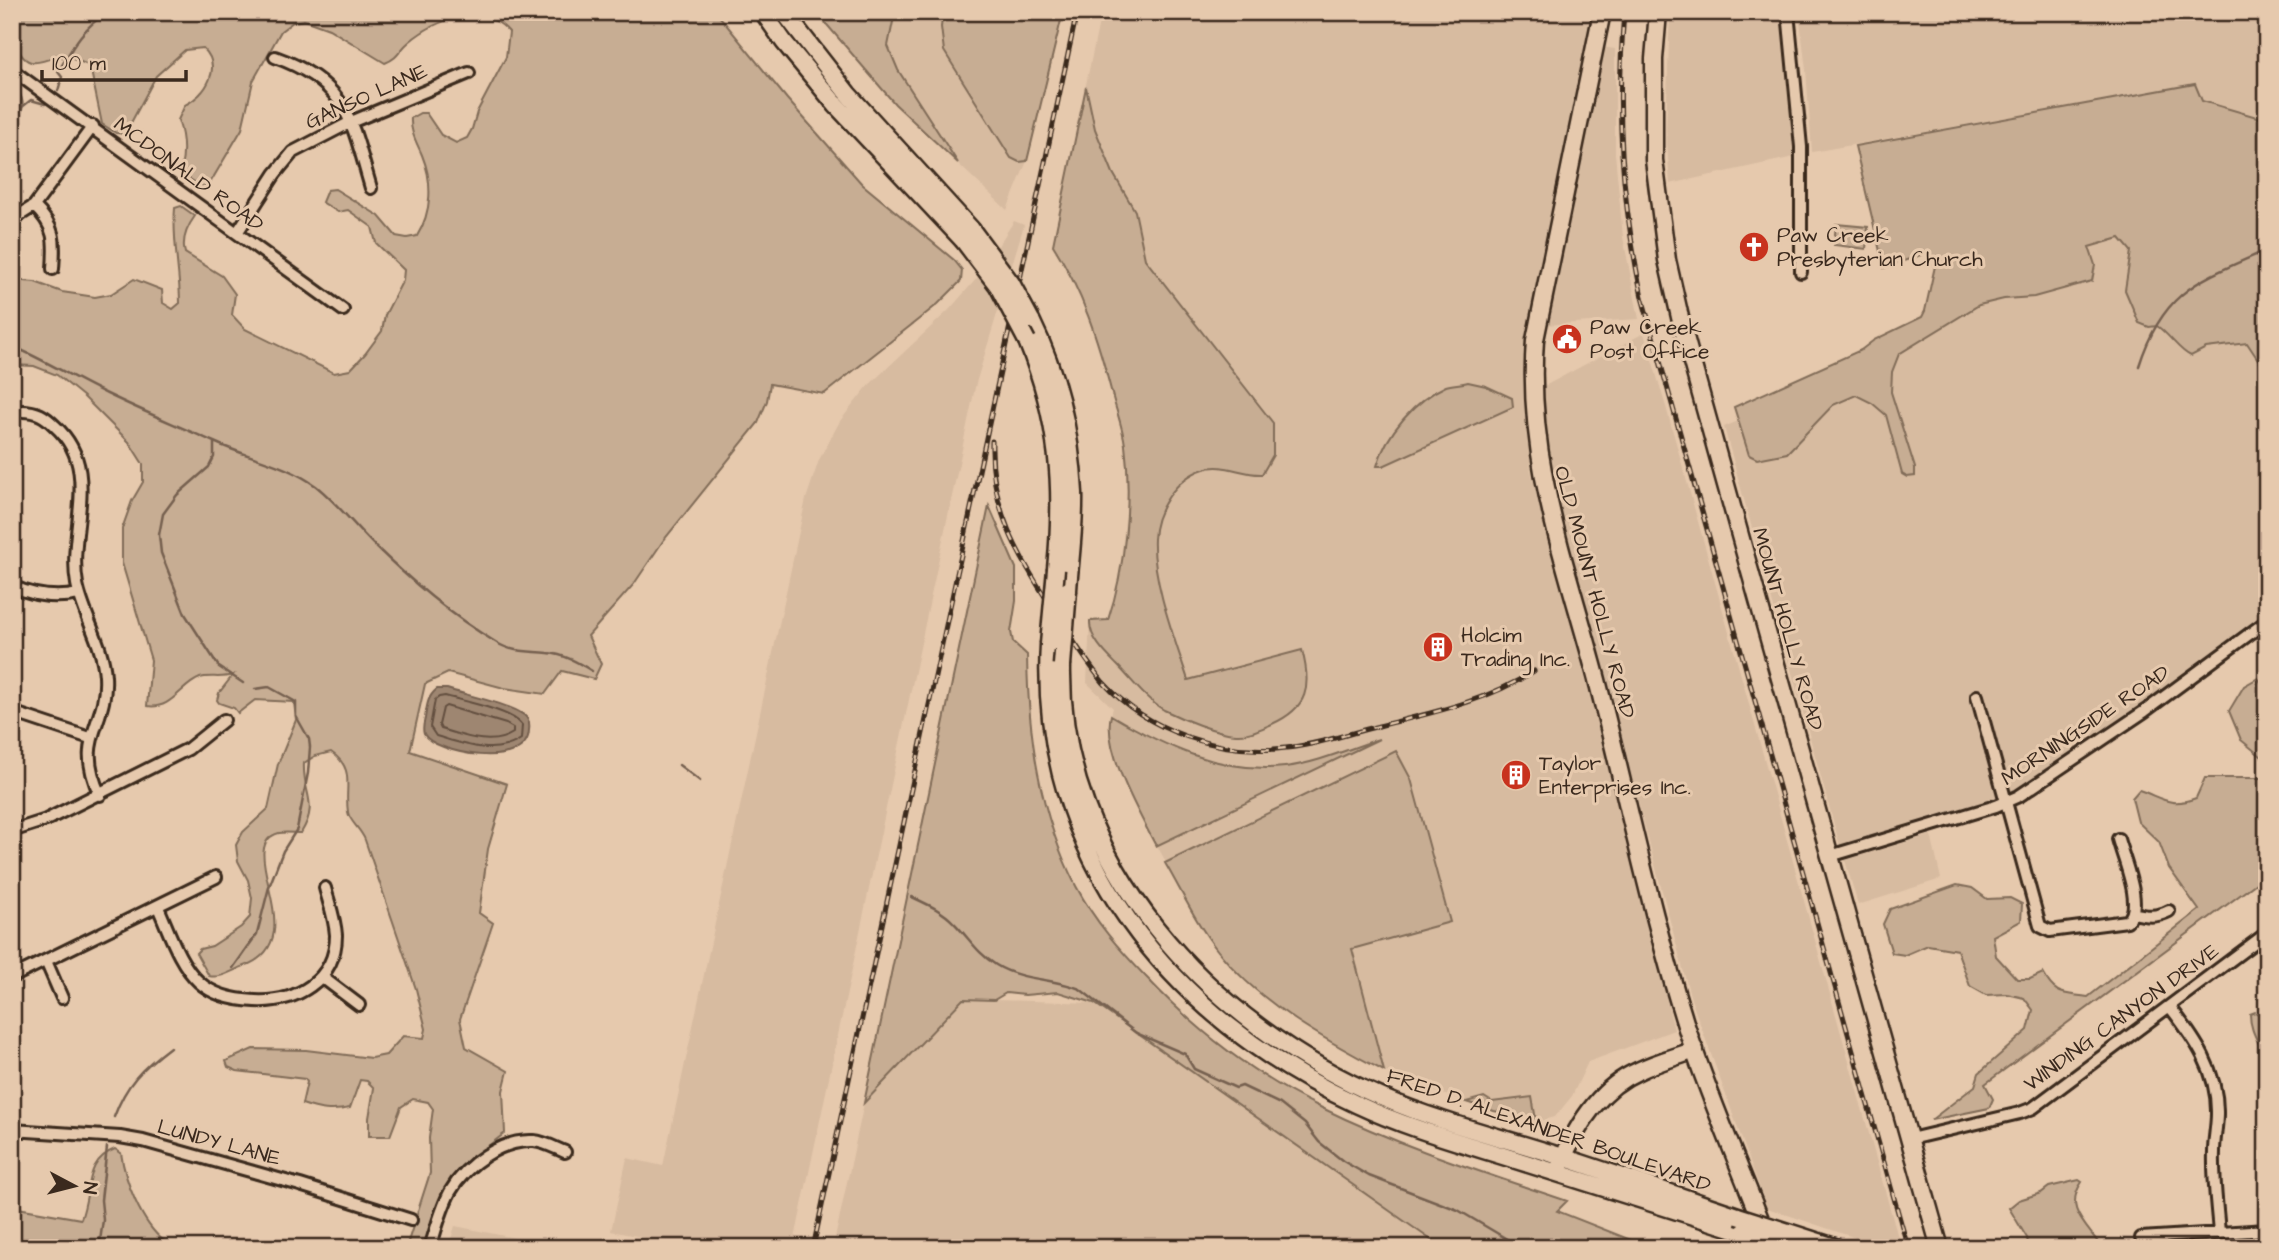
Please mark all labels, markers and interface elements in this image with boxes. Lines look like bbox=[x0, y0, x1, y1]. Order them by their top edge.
scale bar bbox=[42, 38, 186, 82]
text: 100 m bbox=[52, 49, 107, 78]
street label: GANSO LANE bbox=[301, 56, 432, 136]
street label: MCDONALD ROAD bbox=[108, 110, 270, 239]
place label: Paw Creek Presbyterian Church bbox=[1777, 221, 1983, 276]
church icon: Paw Creek Presbyterian Church bbox=[1737, 230, 1771, 264]
place label: Paw Creek Post Office bbox=[1590, 313, 1709, 366]
public building icon: Paw Creek Post Office bbox=[1550, 322, 1584, 356]
street label: OLD MOUNT HOLLY ROAD bbox=[1547, 463, 1642, 722]
street label: MOUNT HOLLY ROAD bbox=[1745, 524, 1830, 734]
place label: Holcim Trading Inc. bbox=[1461, 621, 1570, 676]
building icon: Holcim Trading Inc. bbox=[1421, 630, 1455, 664]
street label: MORNINGSIDE ROAD bbox=[1995, 658, 2176, 793]
place label: Taylor Enterprises Inc. bbox=[1539, 749, 1691, 803]
building icon: Taylor Enterprises Inc. bbox=[1499, 758, 1533, 792]
street label: WINDING CANYON DRIVE bbox=[2018, 936, 2225, 1098]
street label: FRED D. ALEXANDER BOULEVARD bbox=[1383, 1061, 1715, 1200]
street label: LUNDY LANE bbox=[154, 1112, 284, 1173]
north arrow bbox=[38, 1152, 108, 1222]
text: N bbox=[75, 1180, 104, 1196]

